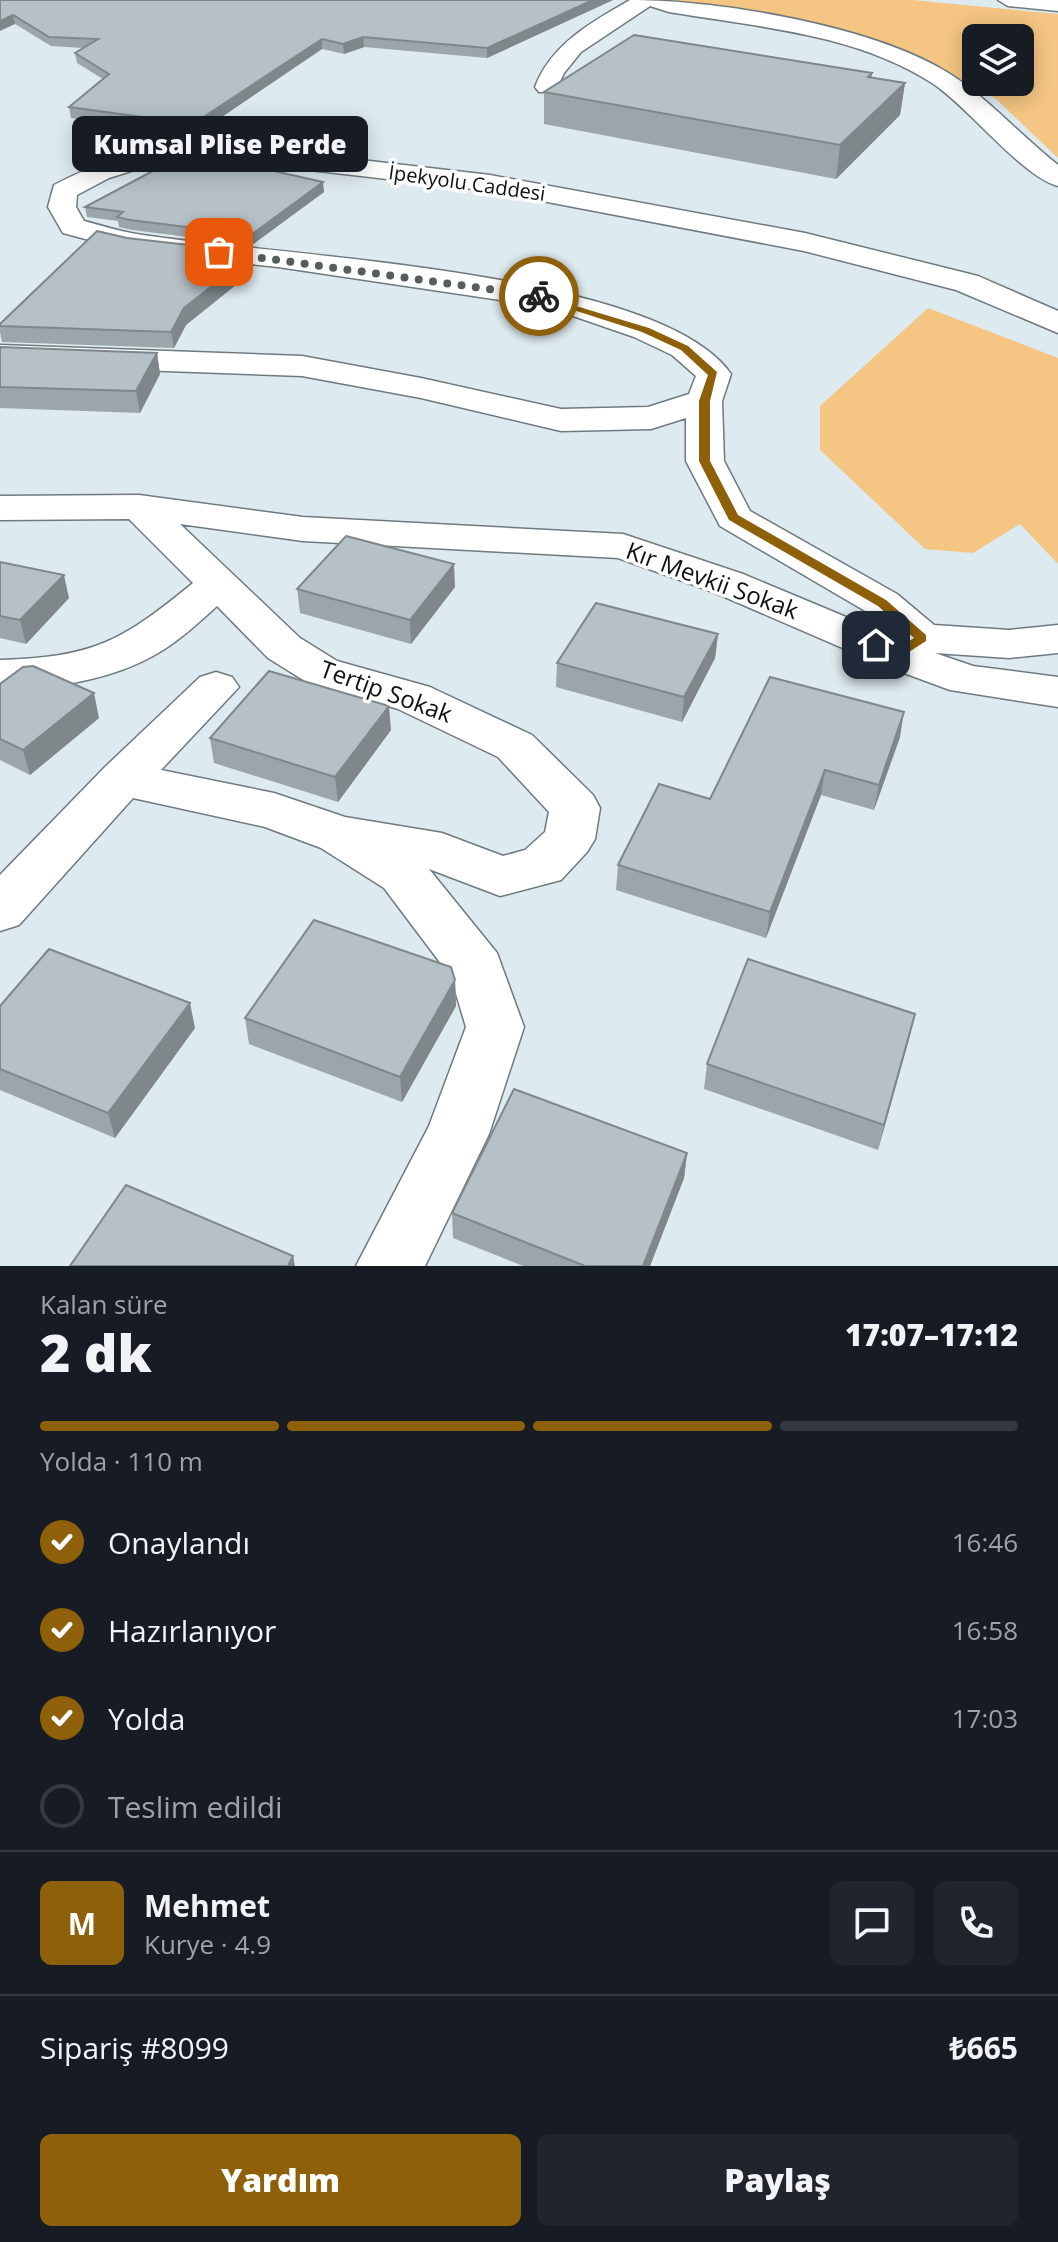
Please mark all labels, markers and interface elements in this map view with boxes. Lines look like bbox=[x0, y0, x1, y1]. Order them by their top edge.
map controls bbox=[962, 24, 1034, 96]
button: layers bbox=[962, 24, 1034, 96]
callout: Kumsal Plise Perde bbox=[71, 116, 367, 172]
text: Kumsal Plise Perde bbox=[93, 126, 347, 162]
street label: İpekyolu Caddesi bbox=[387, 158, 547, 207]
pin bbox=[185, 218, 253, 286]
icon: bag bbox=[197, 230, 241, 274]
courier bbox=[499, 256, 579, 336]
icon: bike bbox=[517, 274, 561, 318]
street label: Kır Mevkii Sokak bbox=[622, 533, 804, 626]
pin bbox=[842, 611, 910, 679]
icon: home bbox=[854, 623, 898, 667]
street label: Tertip Sokak bbox=[316, 651, 457, 730]
text: Kalan süre bbox=[40, 1286, 168, 1322]
text: 17:07–17:12 bbox=[845, 1314, 1018, 1355]
text: 2 dk bbox=[40, 1316, 152, 1387]
text: Yolda · 110 m bbox=[40, 1443, 203, 1479]
icon: check bbox=[40, 1520, 84, 1564]
text: Onaylandı bbox=[108, 1522, 250, 1563]
text: 16:46 bbox=[952, 1524, 1018, 1560]
icon: check bbox=[40, 1608, 84, 1652]
text: Hazırlanıyor bbox=[108, 1610, 276, 1651]
text: 16:58 bbox=[952, 1612, 1018, 1648]
icon: check bbox=[40, 1696, 84, 1740]
text: Yolda bbox=[108, 1698, 185, 1739]
text: 17:03 bbox=[952, 1700, 1018, 1736]
text: Teslim edildi bbox=[108, 1786, 283, 1827]
button: chat bbox=[830, 1881, 914, 1965]
button: phone bbox=[934, 1881, 1018, 1965]
text: Mehmet bbox=[144, 1885, 270, 1926]
text: M bbox=[68, 1903, 96, 1944]
text: Kurye · 4.9 bbox=[144, 1926, 271, 1962]
text: Sipariş #8099 bbox=[40, 2027, 229, 2068]
text: ₺665 bbox=[949, 2027, 1018, 2068]
button: Yardım bbox=[40, 2134, 521, 2226]
button: Paylaş bbox=[537, 2134, 1018, 2226]

